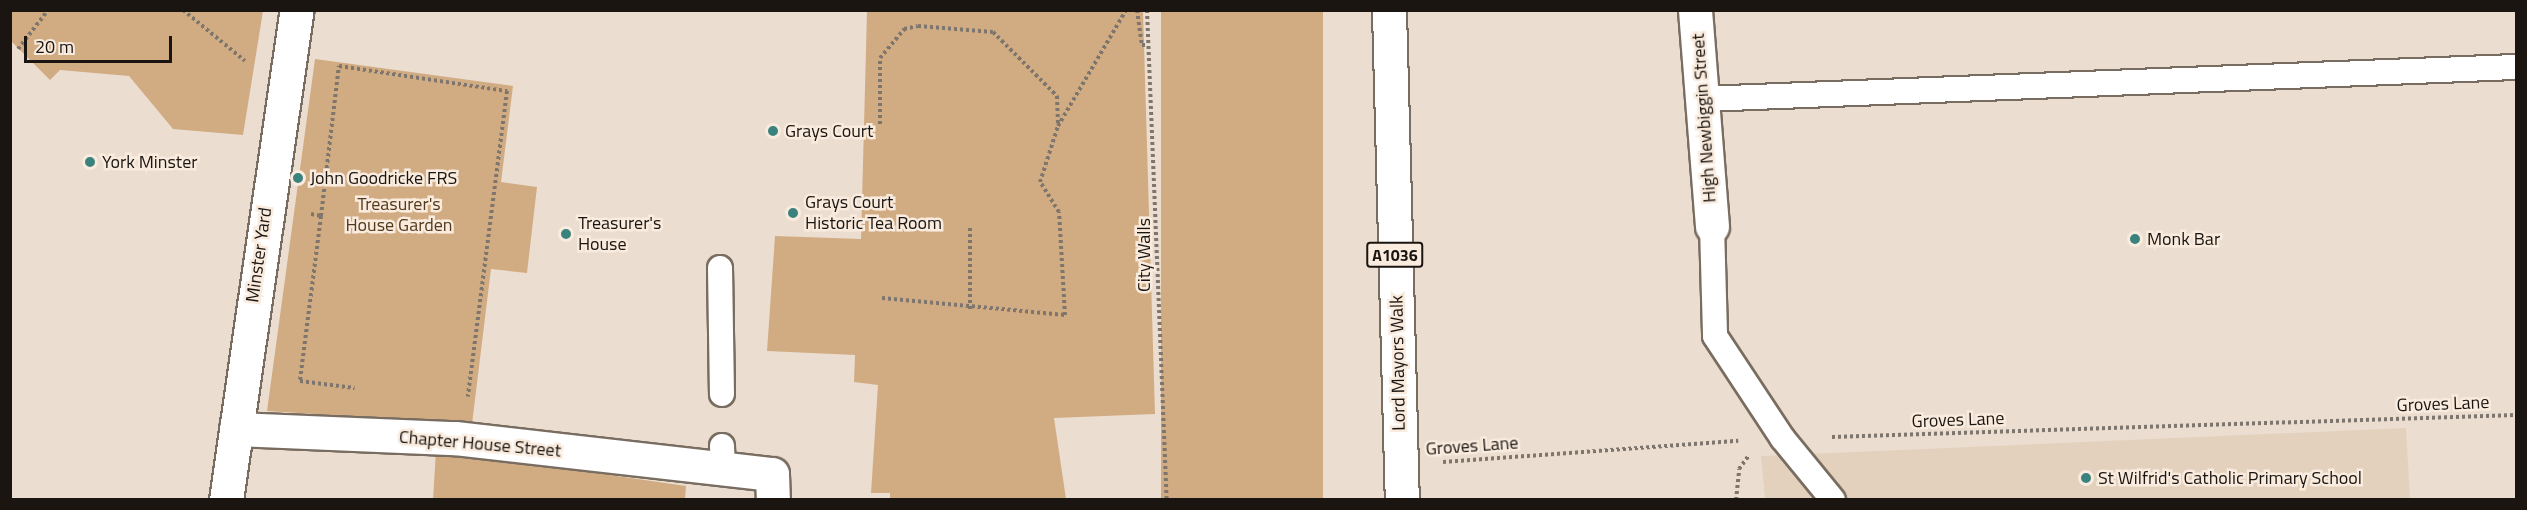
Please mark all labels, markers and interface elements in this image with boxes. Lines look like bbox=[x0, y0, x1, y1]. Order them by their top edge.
scale bar bbox=[27, 24, 176, 62]
text: 20 m bbox=[35, 33, 74, 60]
street label: High Newbiggin Street bbox=[1687, 33, 1721, 203]
place label: Grays Court bbox=[785, 120, 873, 142]
marker: Grays Court bbox=[766, 124, 780, 138]
place label: York Minster bbox=[102, 151, 197, 173]
marker: York Minster bbox=[83, 155, 97, 169]
place label: John Goodricke FRS bbox=[310, 167, 457, 189]
marker: John Goodricke FRS bbox=[291, 171, 305, 185]
place label: Grays Court Historic Tea Room bbox=[805, 192, 942, 234]
park label: Treasurer's House Garden bbox=[346, 194, 452, 236]
street label: Minster Yard bbox=[242, 206, 276, 304]
marker: Grays Court Historic Tea Room bbox=[786, 206, 800, 220]
place label: Treasurer's House bbox=[578, 213, 661, 256]
street label: City Walls bbox=[1133, 218, 1155, 292]
marker: Treasurer's House bbox=[559, 227, 573, 241]
place label: Monk Bar bbox=[2147, 228, 2220, 250]
marker: Monk Bar bbox=[2128, 232, 2142, 246]
road number: A1036 bbox=[1365, 242, 1425, 268]
street label: Lord Mayors Walk bbox=[1386, 295, 1410, 431]
street label: Groves Lane bbox=[2396, 392, 2490, 416]
street label: Groves Lane bbox=[1911, 408, 2005, 432]
street label: Chapter House Street bbox=[398, 426, 562, 462]
street label: Groves Lane bbox=[1425, 432, 1519, 460]
place label: St Wilfrid's Catholic Primary School bbox=[2098, 467, 2362, 489]
marker: St Wilfrid's Catholic Primary School bbox=[2079, 471, 2093, 485]

